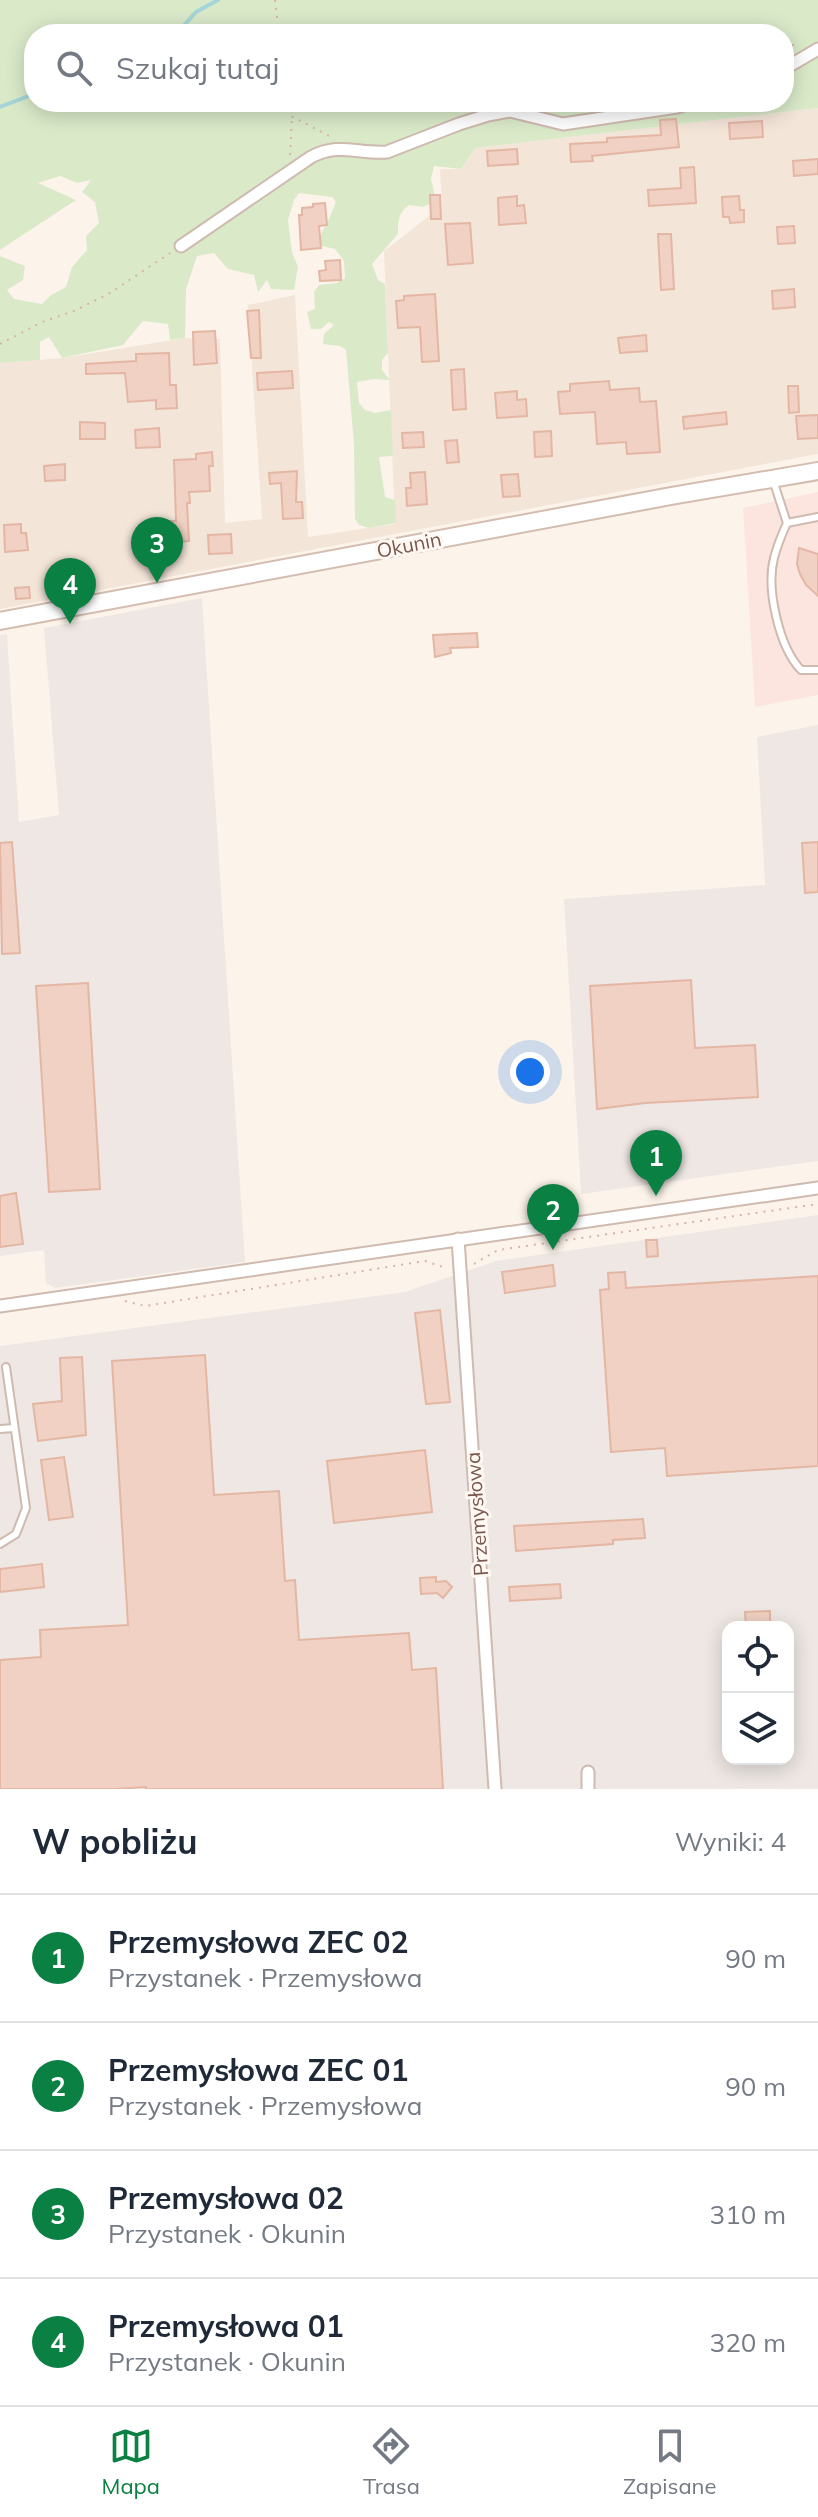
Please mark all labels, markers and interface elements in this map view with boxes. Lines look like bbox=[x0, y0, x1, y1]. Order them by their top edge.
search box bbox=[24, 24, 794, 112]
icon: search bbox=[52, 46, 96, 90]
text: Szukaj tutaj bbox=[116, 49, 279, 87]
pin: 3 bbox=[131, 517, 183, 583]
street label: Okunin bbox=[374, 526, 443, 563]
pin: 4 bbox=[44, 558, 96, 624]
your location bbox=[510, 1052, 550, 1092]
pin: 1 bbox=[630, 1130, 682, 1196]
pin: 2 bbox=[527, 1184, 579, 1250]
street label: Przemysłowa bbox=[460, 1451, 493, 1577]
map controls bbox=[722, 1621, 794, 1765]
button: locate bbox=[722, 1621, 794, 1693]
button: layers bbox=[722, 1693, 794, 1765]
text: W pobliżu bbox=[32, 1820, 198, 1863]
text: Wyniki: 4 bbox=[675, 1825, 786, 1858]
text: Przemysłowa ZEC 02 bbox=[108, 1923, 409, 1961]
text: 1 bbox=[50, 1942, 66, 1975]
text: 90 m bbox=[725, 1942, 786, 1975]
text: Przystanek · Przemysłowa bbox=[108, 1961, 422, 1994]
text: Przemysłowa ZEC 01 bbox=[108, 2051, 409, 2089]
text: 2 bbox=[50, 2070, 66, 2103]
text: 90 m bbox=[725, 2070, 786, 2103]
text: Przystanek · Przemysłowa bbox=[108, 2089, 422, 2122]
text: Przemysłowa 02 bbox=[108, 2179, 344, 2217]
text: 3 bbox=[50, 2198, 66, 2231]
text: 310 m bbox=[710, 2198, 786, 2231]
text: Przystanek · Okunin bbox=[108, 2217, 346, 2250]
text: Przemysłowa 01 bbox=[108, 2307, 344, 2345]
text: 4 bbox=[50, 2326, 66, 2359]
text: 320 m bbox=[710, 2326, 786, 2359]
text: Przystanek · Okunin bbox=[108, 2345, 346, 2378]
tab: Mapa bbox=[102, 2424, 160, 2500]
tab: Trasa bbox=[363, 2424, 420, 2500]
tab: Zapisane bbox=[623, 2424, 716, 2500]

